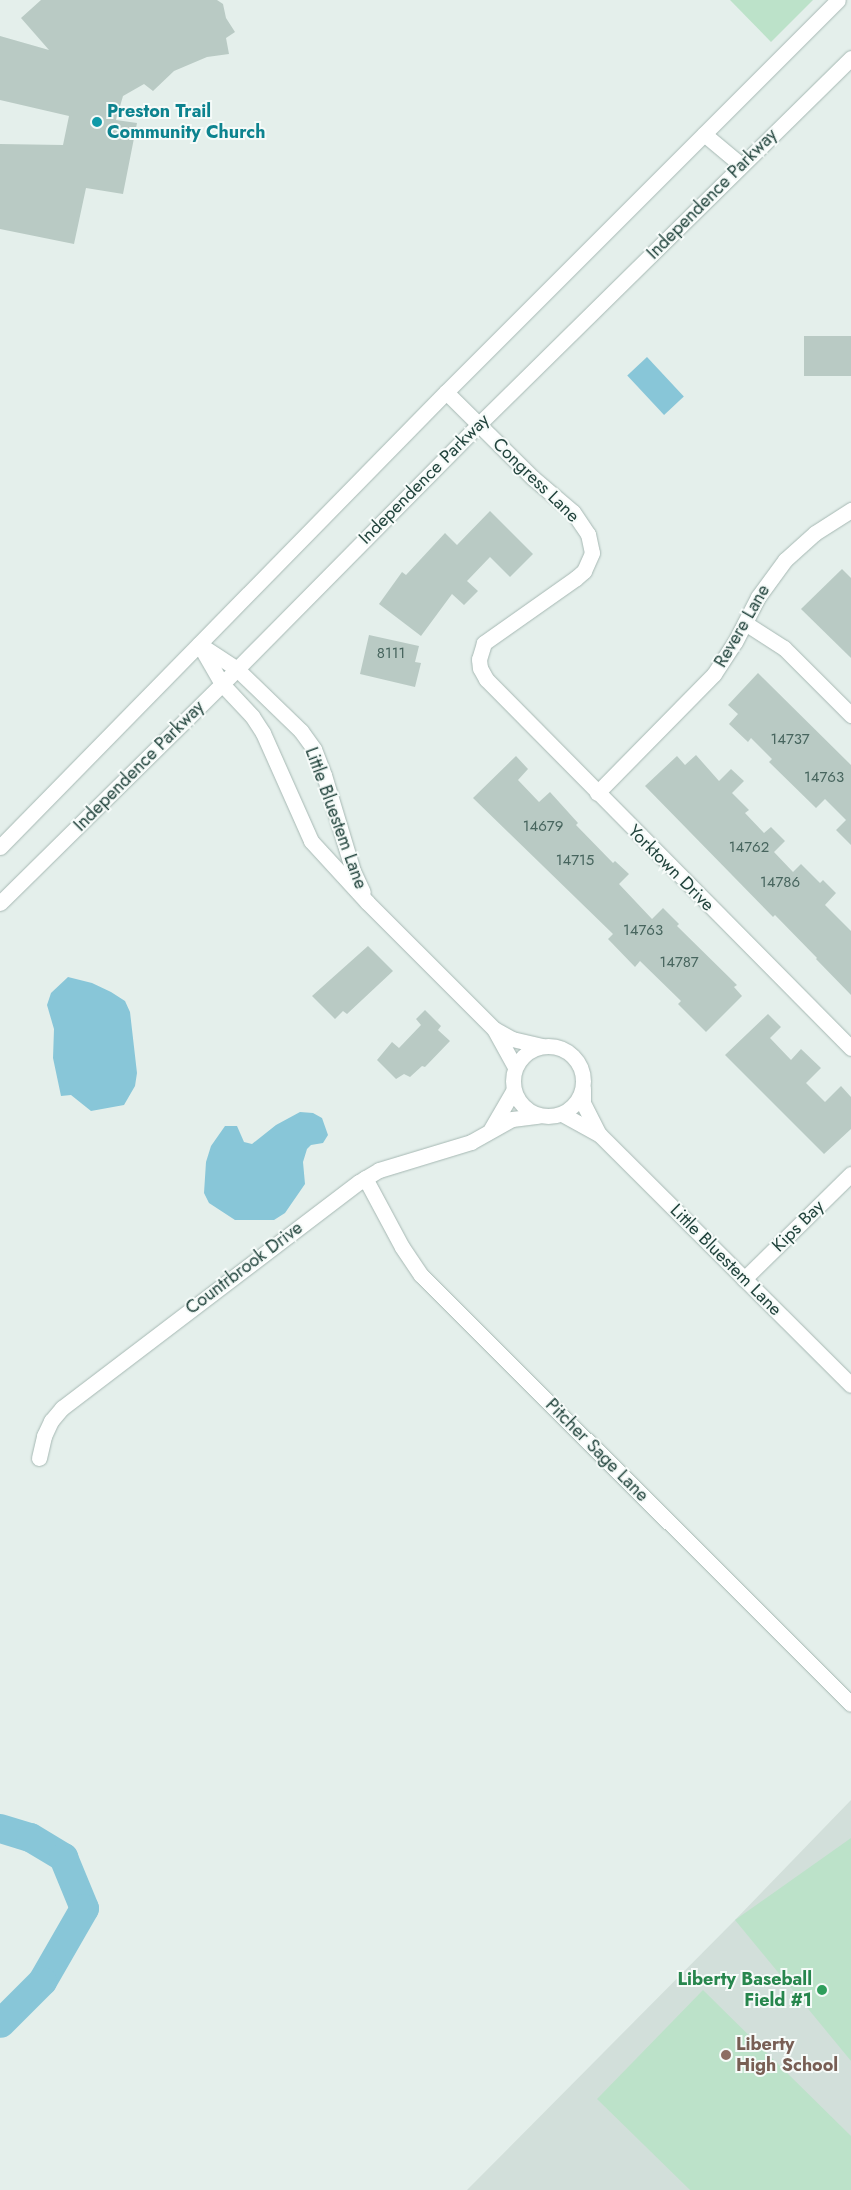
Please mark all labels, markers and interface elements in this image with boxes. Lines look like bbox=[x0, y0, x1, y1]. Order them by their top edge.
place label: Preston Trail Community Church bbox=[107, 101, 265, 144]
marker: Preston Trail Community Church bbox=[91, 116, 103, 128]
street label: Independence Parkway bbox=[642, 124, 782, 264]
street label: Independence Parkway bbox=[354, 409, 494, 549]
street label: Congress Lane bbox=[488, 433, 584, 527]
street label: Revere Lane bbox=[710, 581, 774, 671]
house number: 8111 bbox=[377, 645, 405, 663]
street label: Independence Parkway bbox=[69, 696, 209, 836]
house number: 14737 bbox=[770, 731, 810, 749]
street label: Little Bluestem Lane bbox=[300, 744, 372, 892]
house number: 14763 bbox=[804, 769, 844, 787]
house number: 14679 bbox=[523, 818, 563, 836]
street label: Yorktown Drive bbox=[623, 820, 719, 916]
house number: 14762 bbox=[729, 839, 769, 857]
house number: 14715 bbox=[556, 852, 594, 870]
house number: 14786 bbox=[760, 874, 800, 892]
house number: 14763 bbox=[623, 922, 663, 940]
house number: 14787 bbox=[659, 954, 699, 972]
street label: Kips Bay bbox=[768, 1196, 828, 1256]
street label: Little Bluestem Lane bbox=[666, 1200, 786, 1320]
street label: Countrbrook Drive bbox=[181, 1217, 307, 1319]
street label: Pitcher Sage Lane bbox=[541, 1394, 653, 1506]
place label: Liberty Baseball Field #1 bbox=[678, 1969, 812, 2012]
marker: Liberty Baseball Field #1 bbox=[816, 1984, 828, 1996]
place label: Liberty High School bbox=[736, 2034, 838, 2076]
marker: Liberty High School bbox=[720, 2049, 732, 2061]

